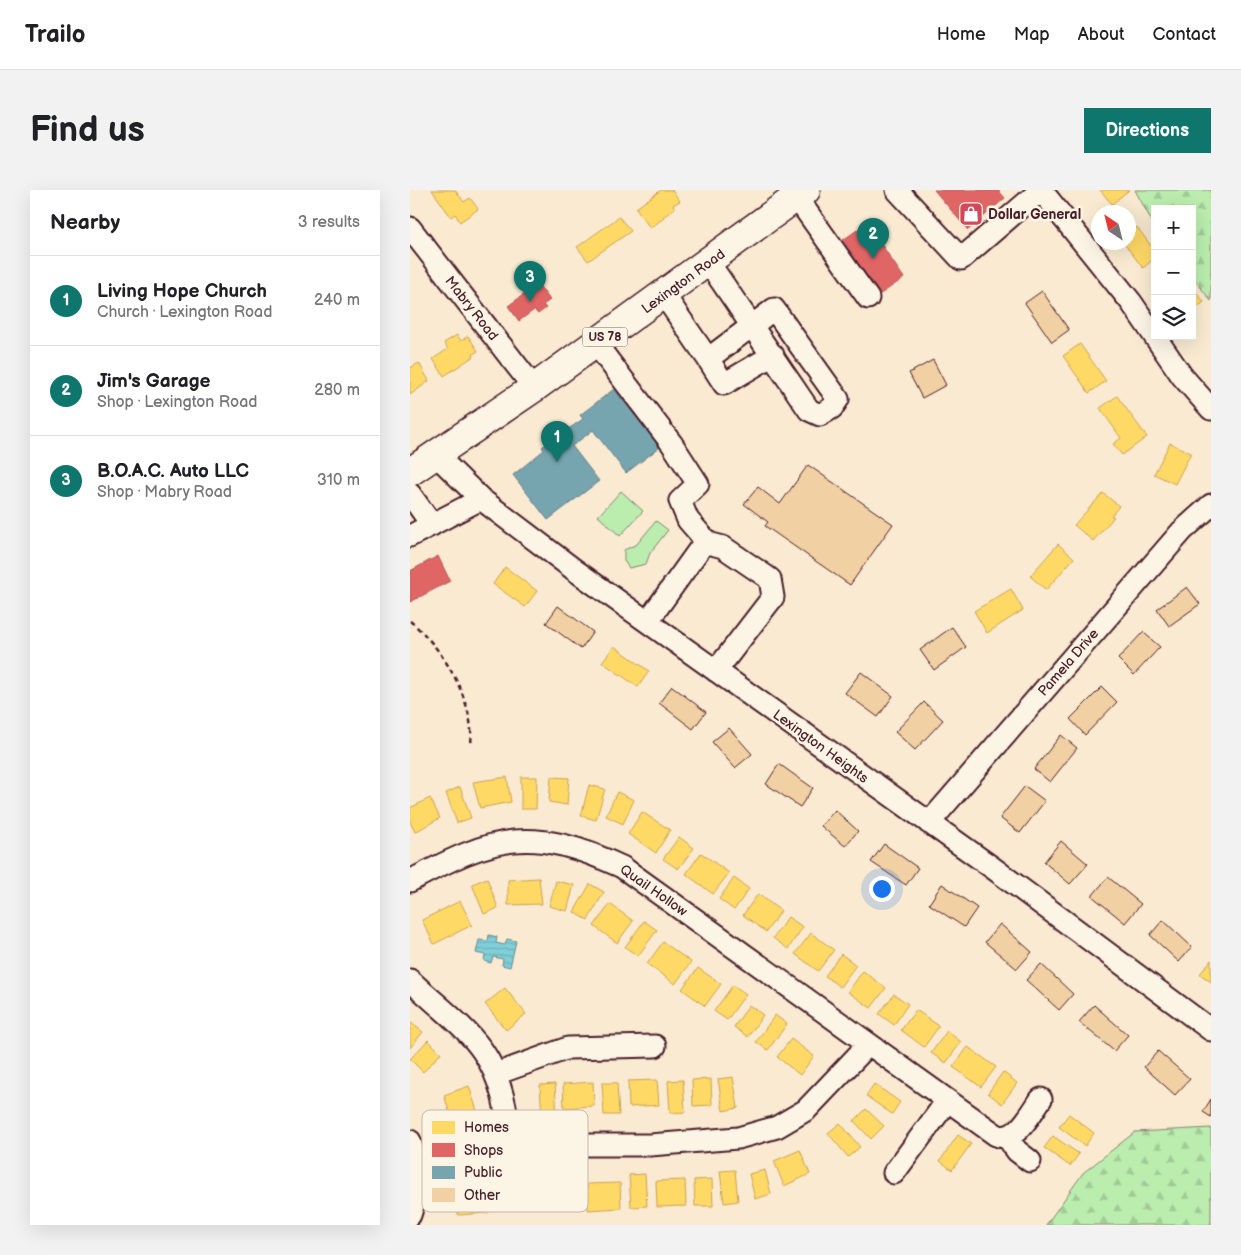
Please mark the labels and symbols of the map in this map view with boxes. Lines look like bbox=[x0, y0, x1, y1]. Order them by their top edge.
shop icon: Dollar General bbox=[958, 201, 984, 227]
north arrow bbox=[1091, 205, 1136, 250]
place label: Dollar General bbox=[988, 206, 1081, 223]
pin: 2 bbox=[857, 218, 889, 259]
street label: Lexington Road bbox=[638, 245, 728, 317]
pin: 3 bbox=[514, 261, 546, 302]
street label: Mabry Road bbox=[441, 273, 502, 344]
road number: US 78 bbox=[582, 328, 628, 346]
pin: 1 bbox=[541, 421, 573, 462]
street label: Pamela Drive bbox=[1035, 625, 1102, 699]
street label: Lexington Heights bbox=[770, 706, 872, 787]
street label: Quail Hollow bbox=[617, 861, 691, 920]
your location bbox=[869, 876, 895, 902]
legend bbox=[422, 1110, 588, 1212]
text: Homes bbox=[464, 1119, 509, 1136]
text: Shops bbox=[464, 1142, 503, 1159]
text: Public bbox=[464, 1164, 502, 1181]
text: Other bbox=[464, 1187, 501, 1204]

